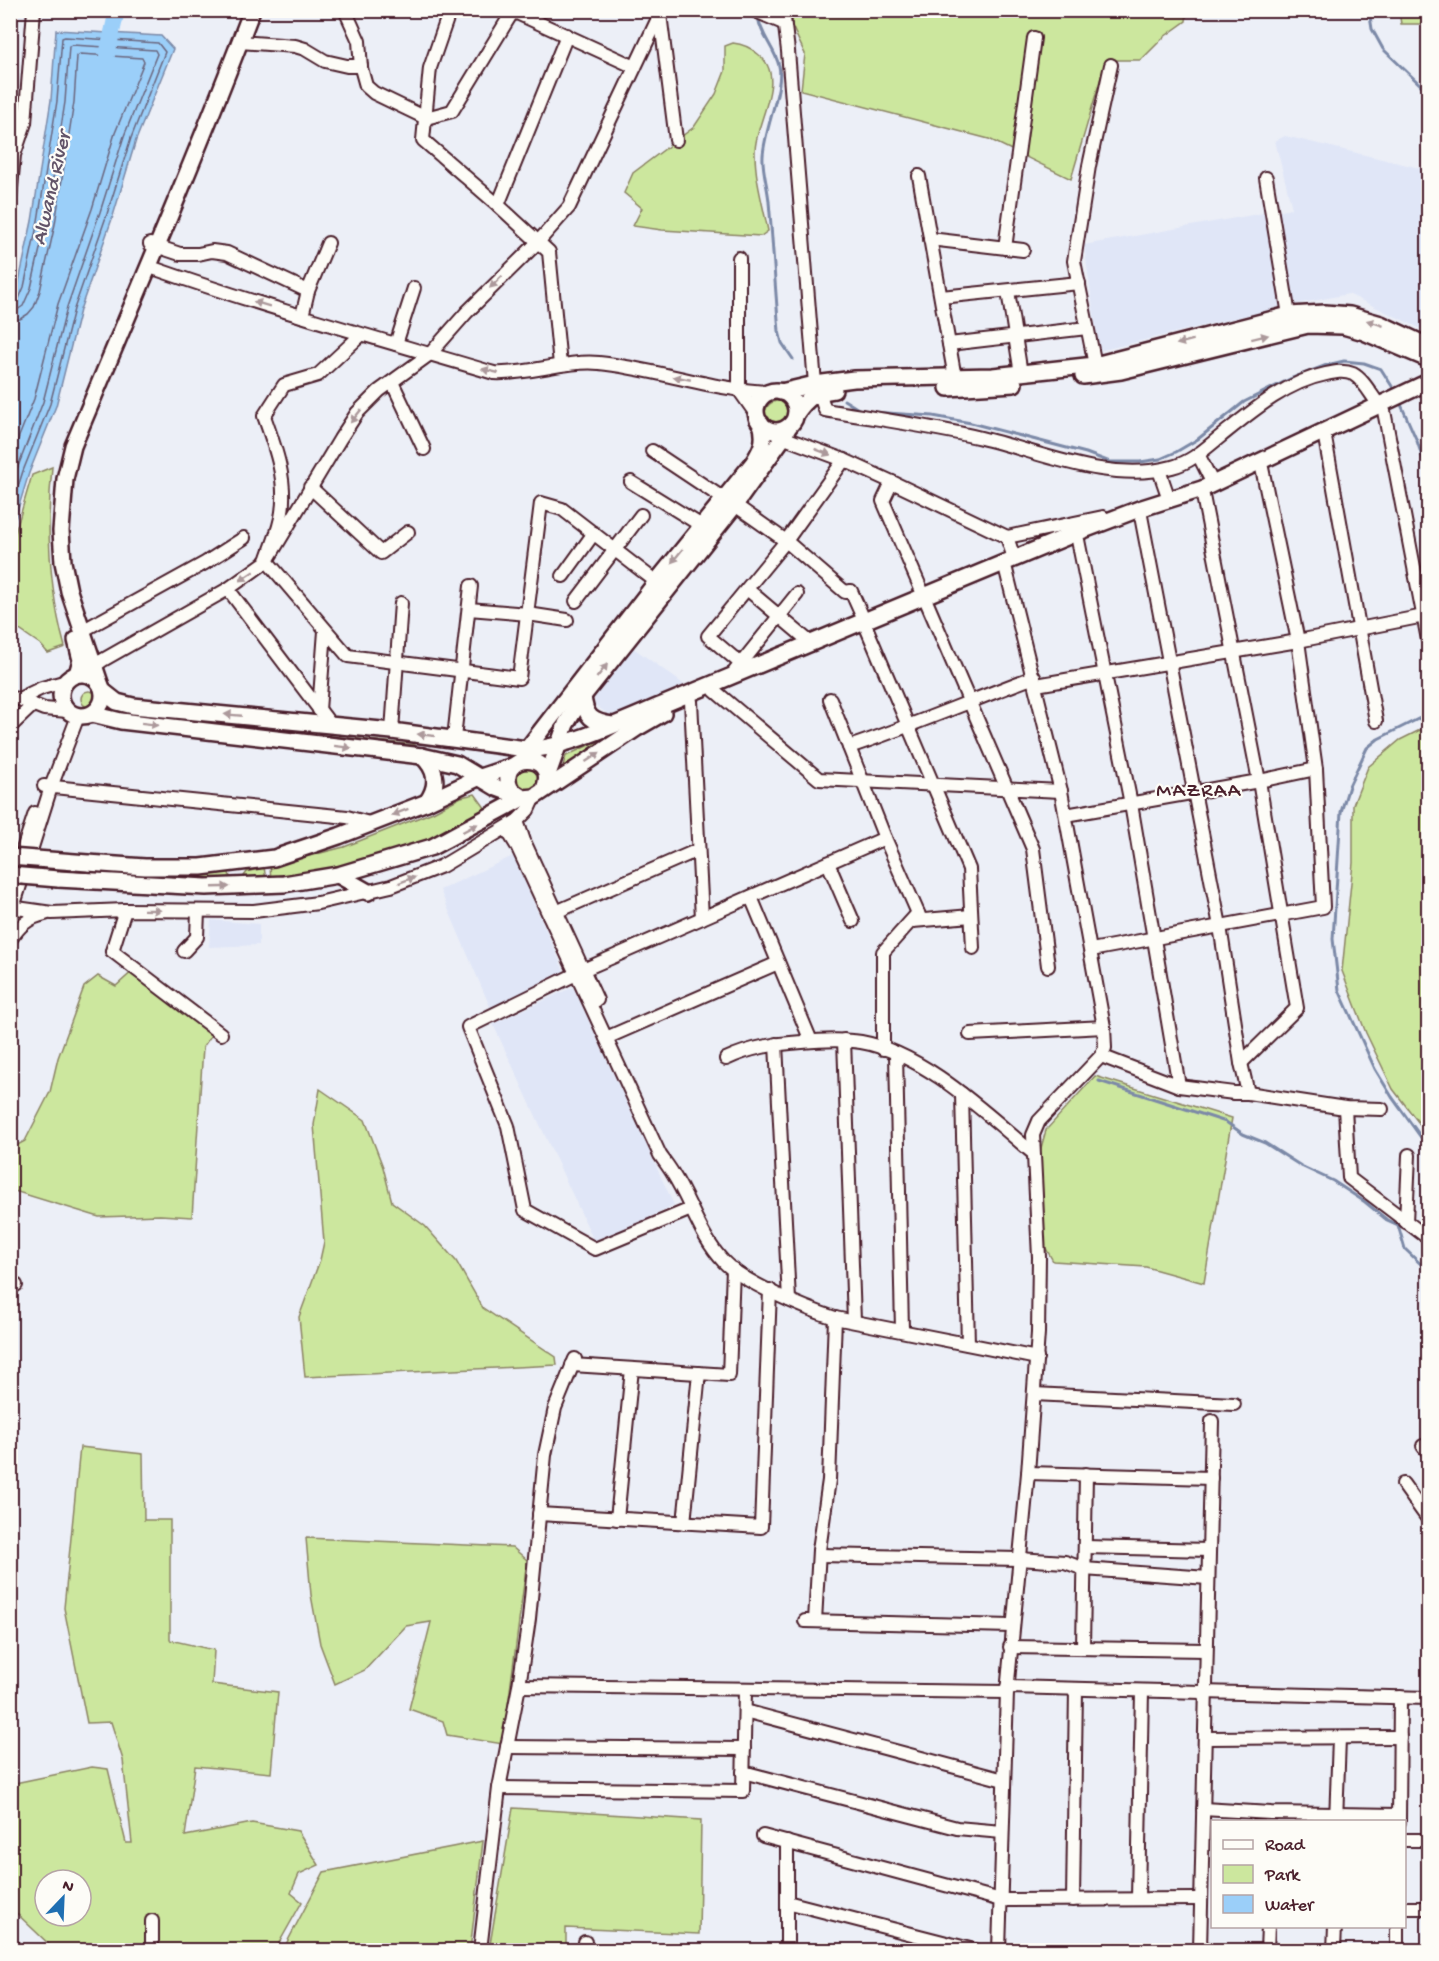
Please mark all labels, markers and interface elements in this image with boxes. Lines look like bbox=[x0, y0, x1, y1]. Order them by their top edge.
water label: Alwand River bbox=[28, 125, 80, 248]
one-way arrow bbox=[490, 275, 504, 289]
one-way arrow bbox=[253, 299, 271, 308]
one-way arrow bbox=[1366, 317, 1384, 327]
one-way arrow bbox=[1250, 331, 1269, 341]
one-way arrow bbox=[1175, 338, 1194, 348]
one-way arrow bbox=[480, 365, 499, 375]
one-way arrow bbox=[672, 373, 691, 382]
one-way arrow bbox=[349, 408, 362, 424]
one-way arrow bbox=[814, 448, 832, 458]
one-way arrow bbox=[671, 549, 684, 564]
one-way arrow bbox=[240, 570, 256, 582]
one-way arrow bbox=[596, 663, 609, 679]
one-way arrow bbox=[223, 710, 242, 720]
one-way arrow bbox=[140, 719, 159, 729]
one-way arrow bbox=[417, 730, 436, 740]
one-way arrow bbox=[334, 742, 353, 751]
one-way arrow bbox=[585, 752, 601, 763]
district label: MAZRAA bbox=[1156, 780, 1242, 805]
one-way arrow bbox=[391, 807, 409, 817]
one-way arrow bbox=[461, 823, 478, 833]
one-way arrow bbox=[398, 874, 416, 884]
one-way arrow bbox=[212, 882, 231, 891]
one-way arrow bbox=[143, 905, 162, 915]
legend bbox=[1211, 1820, 1406, 1928]
text: Road bbox=[1265, 1836, 1306, 1857]
text: Park bbox=[1264, 1866, 1301, 1887]
north arrow bbox=[33, 1868, 93, 1928]
text: N bbox=[59, 1877, 77, 1898]
text: Water bbox=[1265, 1896, 1315, 1917]

